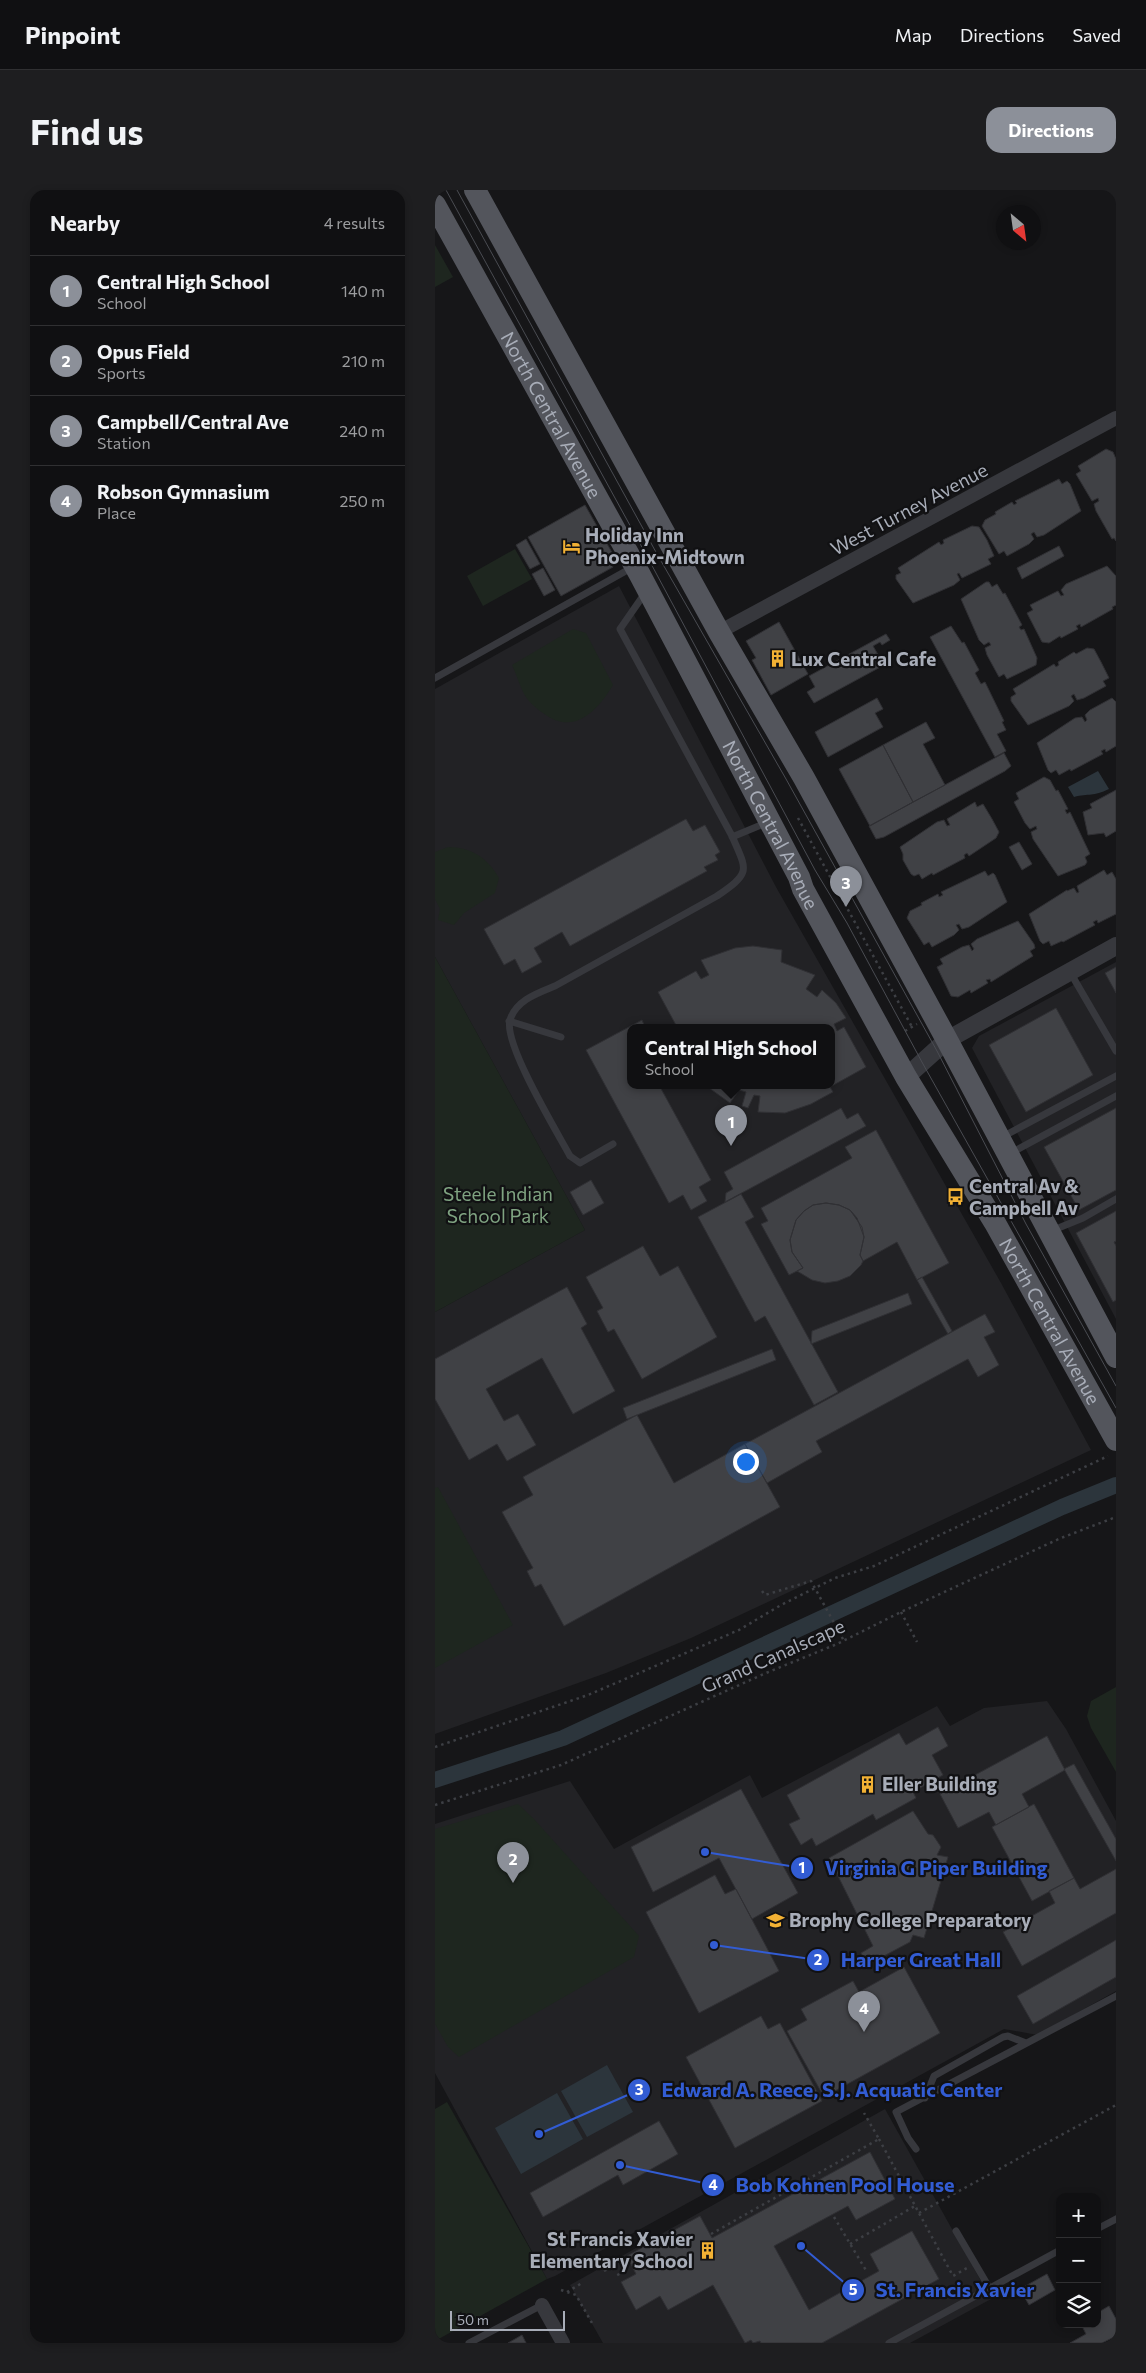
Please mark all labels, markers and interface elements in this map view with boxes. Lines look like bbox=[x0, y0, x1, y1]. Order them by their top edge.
text: Pinpoint bbox=[25, 20, 120, 49]
text: Map bbox=[895, 24, 932, 46]
text: Directions bbox=[960, 24, 1044, 46]
text: Saved bbox=[1072, 24, 1121, 46]
button: Directions bbox=[986, 107, 1116, 153]
text: Find us bbox=[30, 109, 144, 152]
north arrow bbox=[996, 205, 1041, 250]
text: Nearby bbox=[50, 210, 120, 235]
text: 4 results bbox=[324, 213, 385, 232]
text: Central High School bbox=[97, 270, 270, 293]
text: 1 bbox=[62, 281, 70, 300]
text: 140 m bbox=[341, 281, 385, 300]
text: School bbox=[97, 293, 147, 312]
street label: North Central Avenue bbox=[496, 328, 607, 502]
text: Opus Field bbox=[97, 340, 190, 363]
text: 2 bbox=[61, 351, 71, 370]
text: 210 m bbox=[342, 351, 385, 370]
text: Sports bbox=[97, 363, 146, 382]
text: Campbell/Central Ave bbox=[97, 410, 289, 433]
text: 3 bbox=[61, 421, 71, 440]
text: 240 m bbox=[339, 421, 385, 440]
text: Station bbox=[97, 433, 151, 452]
street label: West Turney Avenue bbox=[826, 457, 991, 560]
text: Robson Gymnasium bbox=[97, 480, 270, 503]
text: 4 bbox=[61, 491, 71, 510]
text: 250 m bbox=[339, 491, 385, 510]
text: Place bbox=[97, 503, 136, 522]
place label: Holiday Inn Phoenix-Midtown bbox=[585, 523, 745, 568]
hotel icon: Holiday Inn Phoenix-Midtown bbox=[561, 536, 581, 556]
place label: Lux Central Cafe bbox=[791, 647, 936, 670]
building icon: Lux Central Cafe bbox=[767, 649, 787, 669]
street label: North Central Avenue bbox=[718, 736, 824, 913]
pin: 3 bbox=[830, 866, 862, 907]
popup bbox=[627, 1024, 835, 1089]
text: Central High School bbox=[645, 1036, 817, 1059]
text: School bbox=[645, 1059, 694, 1078]
pin: 1 bbox=[715, 1105, 747, 1146]
place label: Central Av & Campbell Av bbox=[969, 1174, 1079, 1219]
park label: Steele Indian School Park bbox=[443, 1182, 553, 1227]
bus stop icon: Central Av & Campbell Av bbox=[945, 1187, 965, 1207]
street label: North Central Avenue bbox=[995, 1234, 1106, 1408]
your location bbox=[733, 1449, 759, 1475]
street label: Grand Canalscape bbox=[697, 1614, 848, 1697]
place label: Eller Building bbox=[882, 1772, 997, 1795]
building icon: Eller Building bbox=[858, 1774, 878, 1794]
pin: 2 bbox=[497, 1842, 529, 1883]
callout: Virginia G Piper Building bbox=[790, 1851, 1058, 1886]
text: Virginia G Piper Building bbox=[825, 1855, 1047, 1879]
text: 1 bbox=[799, 1858, 805, 1876]
place label: Brophy College Preparatory bbox=[789, 1908, 1032, 1931]
school or university icon: Brophy College Preparatory bbox=[765, 1910, 785, 1930]
callout: Harper Great Hall bbox=[805, 1942, 1011, 1977]
text: Harper Great Hall bbox=[841, 1947, 1001, 1971]
text: 2 bbox=[814, 1950, 822, 1968]
pin: 4 bbox=[848, 1991, 880, 2032]
callout: Edward A. Reece, S.J. Acquatic Center bbox=[627, 2073, 1013, 2108]
text: Edward A. Reece, S.J. Acquatic Center bbox=[661, 2077, 1003, 2101]
text: 3 bbox=[635, 2080, 644, 2098]
callout: Bob Kohnen Pool House bbox=[701, 2167, 965, 2202]
text: Bob Kohnen Pool House bbox=[735, 2172, 955, 2196]
text: 4 bbox=[708, 2175, 718, 2193]
map controls bbox=[1056, 2193, 1101, 2328]
button: + bbox=[1056, 2193, 1101, 2238]
place label: St Francis Xavier Elementary School bbox=[529, 2227, 693, 2272]
button: − bbox=[1056, 2238, 1101, 2283]
building icon: St Francis Xavier Elementary School bbox=[697, 2240, 717, 2260]
callout: St. Francis Xavier bbox=[840, 2273, 1044, 2308]
text: St. Francis Xavier bbox=[875, 2277, 1035, 2301]
text: 5 bbox=[849, 2280, 858, 2298]
button: layers bbox=[1056, 2283, 1101, 2328]
scale bar bbox=[450, 2308, 565, 2331]
text: 50 m bbox=[457, 2311, 489, 2328]

